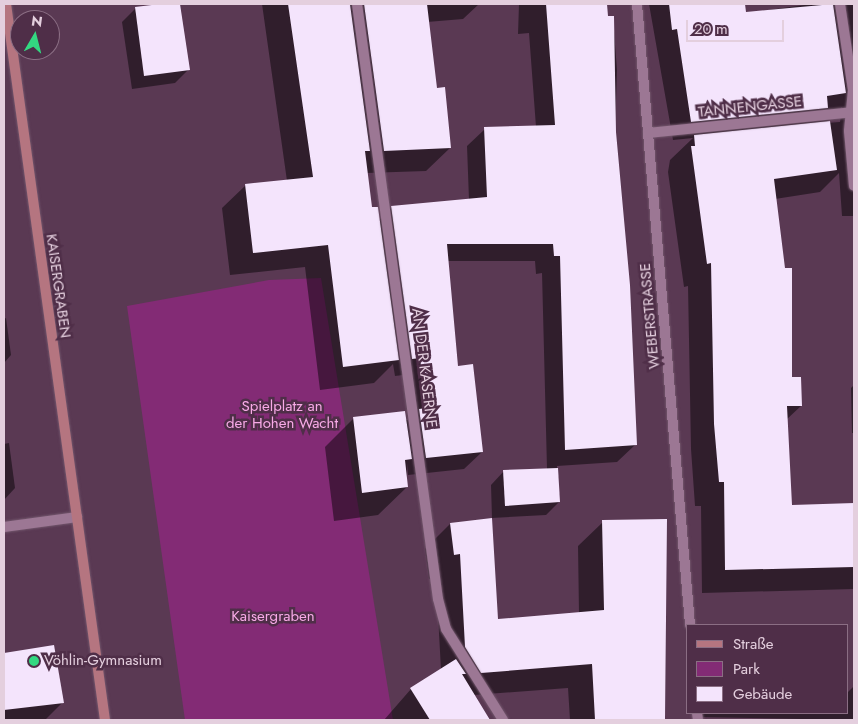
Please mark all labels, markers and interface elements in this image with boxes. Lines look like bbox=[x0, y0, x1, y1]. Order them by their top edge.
north arrow bbox=[10, 10, 60, 60]
text: N bbox=[30, 10, 44, 32]
scale bar bbox=[688, 10, 786, 42]
text: 20 m bbox=[694, 18, 728, 40]
street label: TANNENGASSE bbox=[697, 93, 803, 121]
street label: KAISERGRABEN bbox=[42, 233, 74, 339]
street label: WEBERSTRASSE bbox=[636, 262, 664, 370]
street label: AN DER KASERNE bbox=[408, 307, 440, 429]
park label: Spielplatz an der Hohen Wacht bbox=[226, 397, 338, 432]
park label: Kaisergraben bbox=[231, 608, 315, 626]
legend bbox=[686, 624, 848, 714]
text: Straße bbox=[733, 633, 773, 655]
place label: Vöhlin-Gymnasium bbox=[44, 652, 162, 670]
marker: Vöhlin-Gymnasium bbox=[28, 655, 40, 667]
text: Park bbox=[733, 658, 760, 680]
text: Gebäude bbox=[733, 683, 792, 705]

